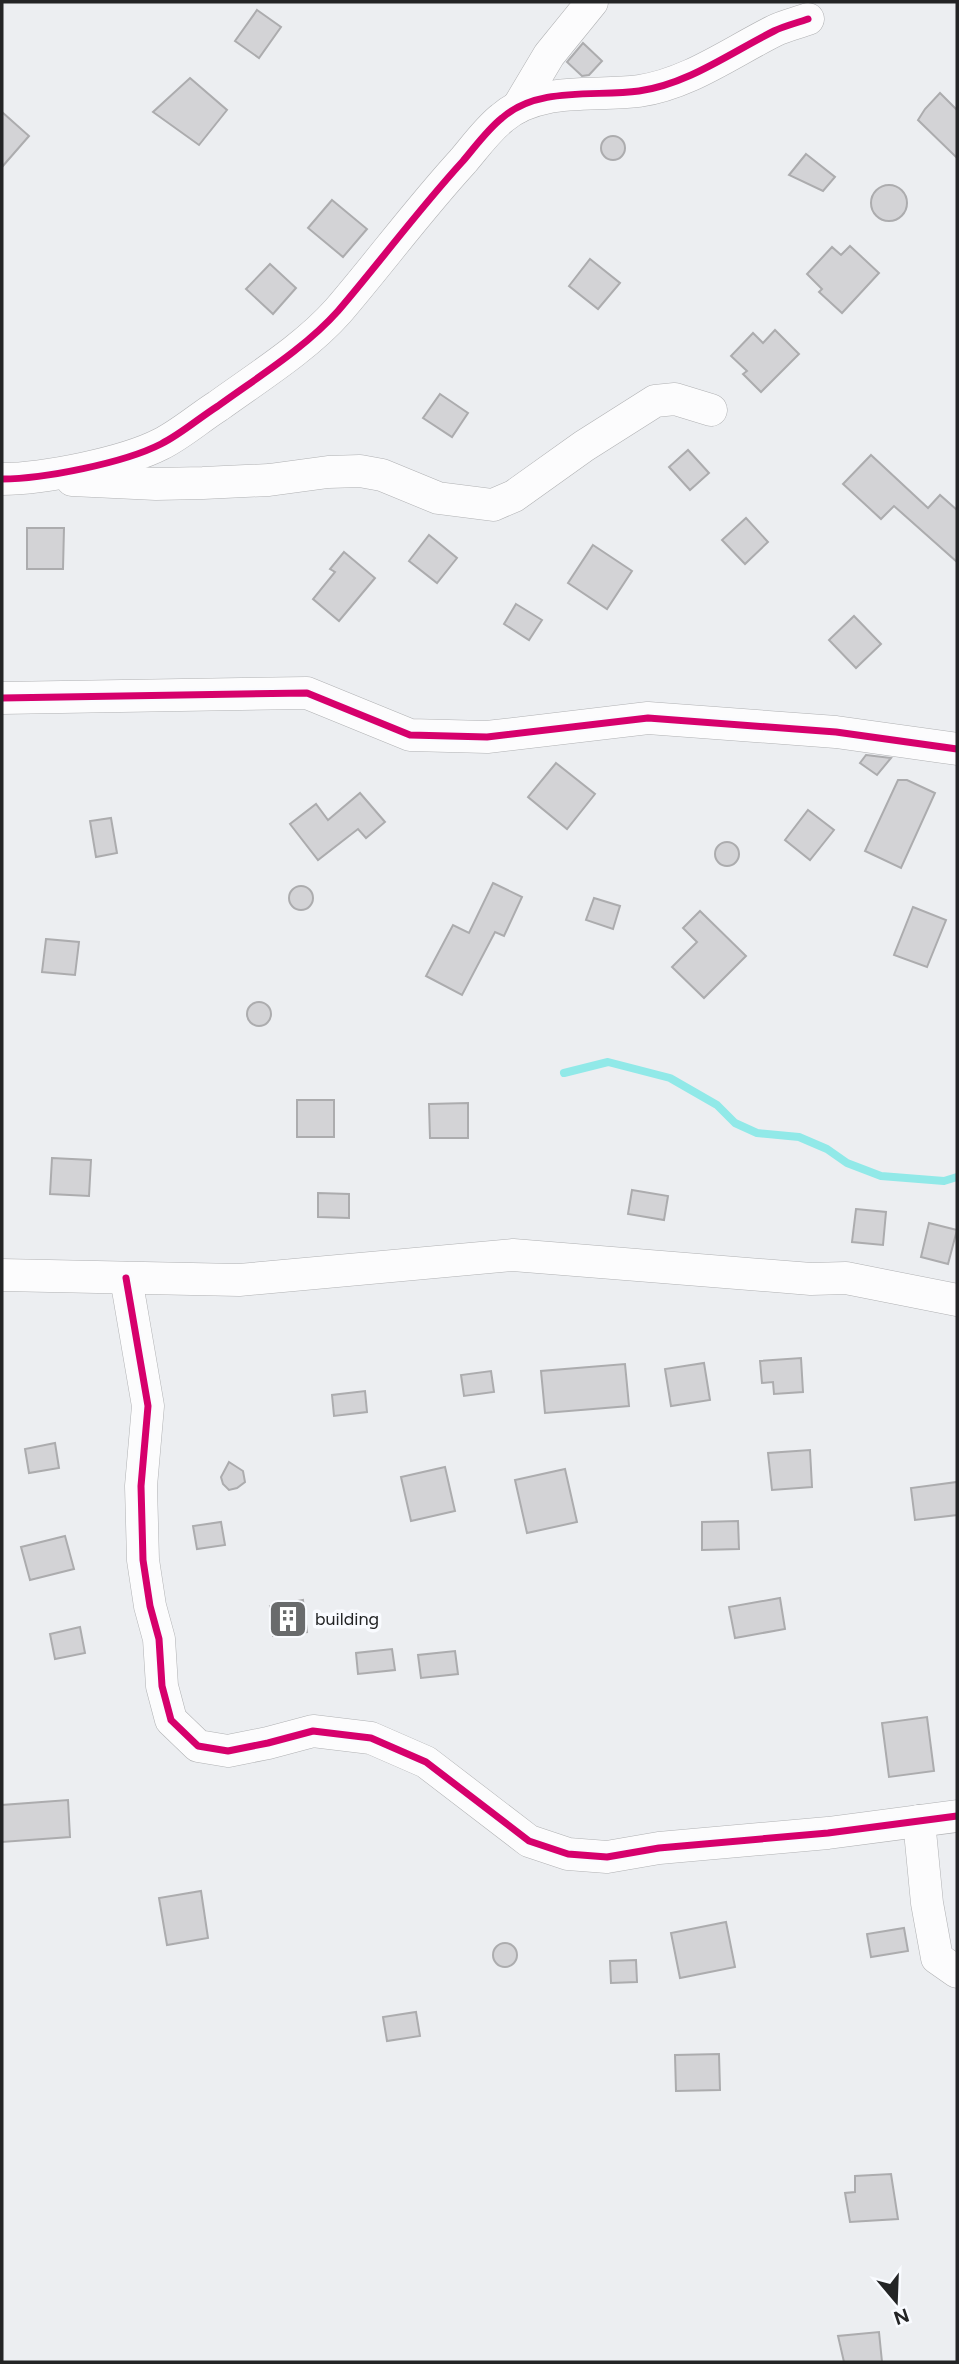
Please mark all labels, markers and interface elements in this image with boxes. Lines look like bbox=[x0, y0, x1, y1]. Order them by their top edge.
building icon: building bbox=[267, 1598, 309, 1640]
place label: building bbox=[315, 1608, 379, 1630]
north arrow bbox=[861, 2266, 931, 2336]
text: N bbox=[891, 2303, 912, 2330]

